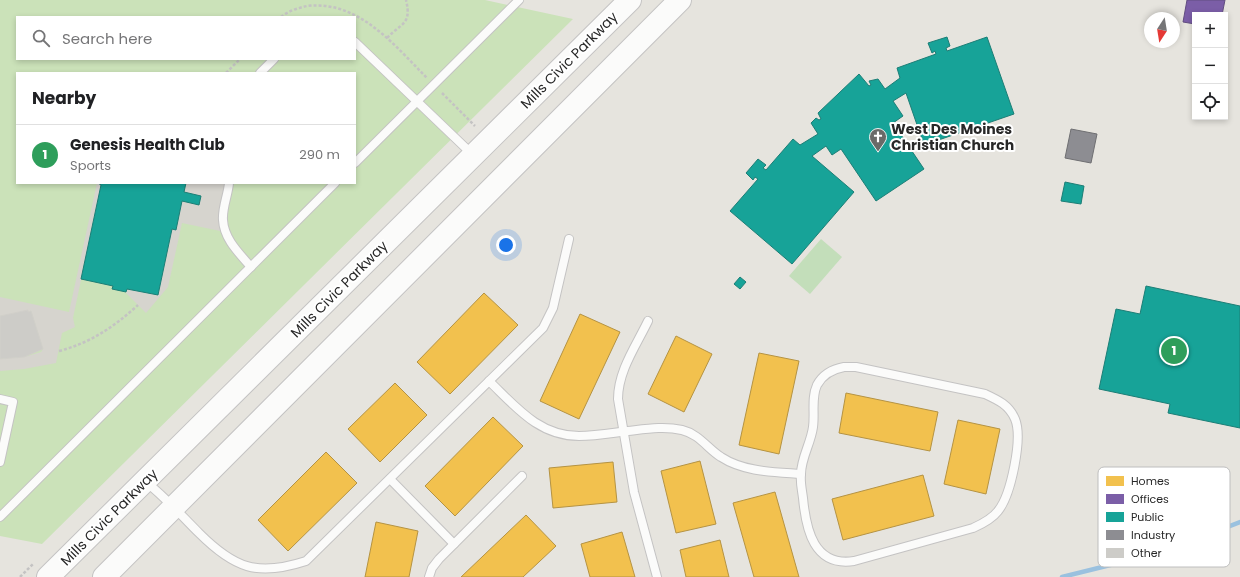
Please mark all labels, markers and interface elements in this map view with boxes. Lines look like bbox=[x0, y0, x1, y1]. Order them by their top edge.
street label: Mills Civic Parkway bbox=[516, 7, 622, 113]
north arrow bbox=[1144, 12, 1180, 48]
map controls bbox=[1192, 12, 1228, 120]
button: + bbox=[1192, 12, 1228, 48]
search box bbox=[16, 16, 356, 60]
icon: search bbox=[30, 27, 52, 49]
text: Search here bbox=[62, 28, 152, 49]
button: − bbox=[1192, 48, 1228, 84]
button: locate bbox=[1192, 84, 1228, 120]
text: Nearby bbox=[32, 86, 96, 110]
place label: West Des Moines Christian Church bbox=[891, 119, 1014, 155]
church icon: West Des Moines Christian Church bbox=[868, 127, 888, 152]
text: Genesis Health Club bbox=[70, 134, 225, 155]
text: 1 bbox=[43, 145, 47, 164]
text: 290 m bbox=[299, 145, 340, 164]
text: Sports bbox=[70, 156, 111, 175]
your location bbox=[496, 235, 516, 255]
street label: Mills Civic Parkway bbox=[286, 236, 392, 342]
pin: 1 bbox=[1161, 336, 1187, 366]
street label: Mills Civic Parkway bbox=[56, 464, 162, 570]
legend bbox=[1098, 467, 1230, 567]
text: Homes bbox=[1131, 473, 1170, 489]
text: Offices bbox=[1131, 491, 1169, 507]
text: Public bbox=[1131, 509, 1164, 525]
text: Industry bbox=[1131, 527, 1176, 543]
text: Other bbox=[1131, 545, 1162, 561]

